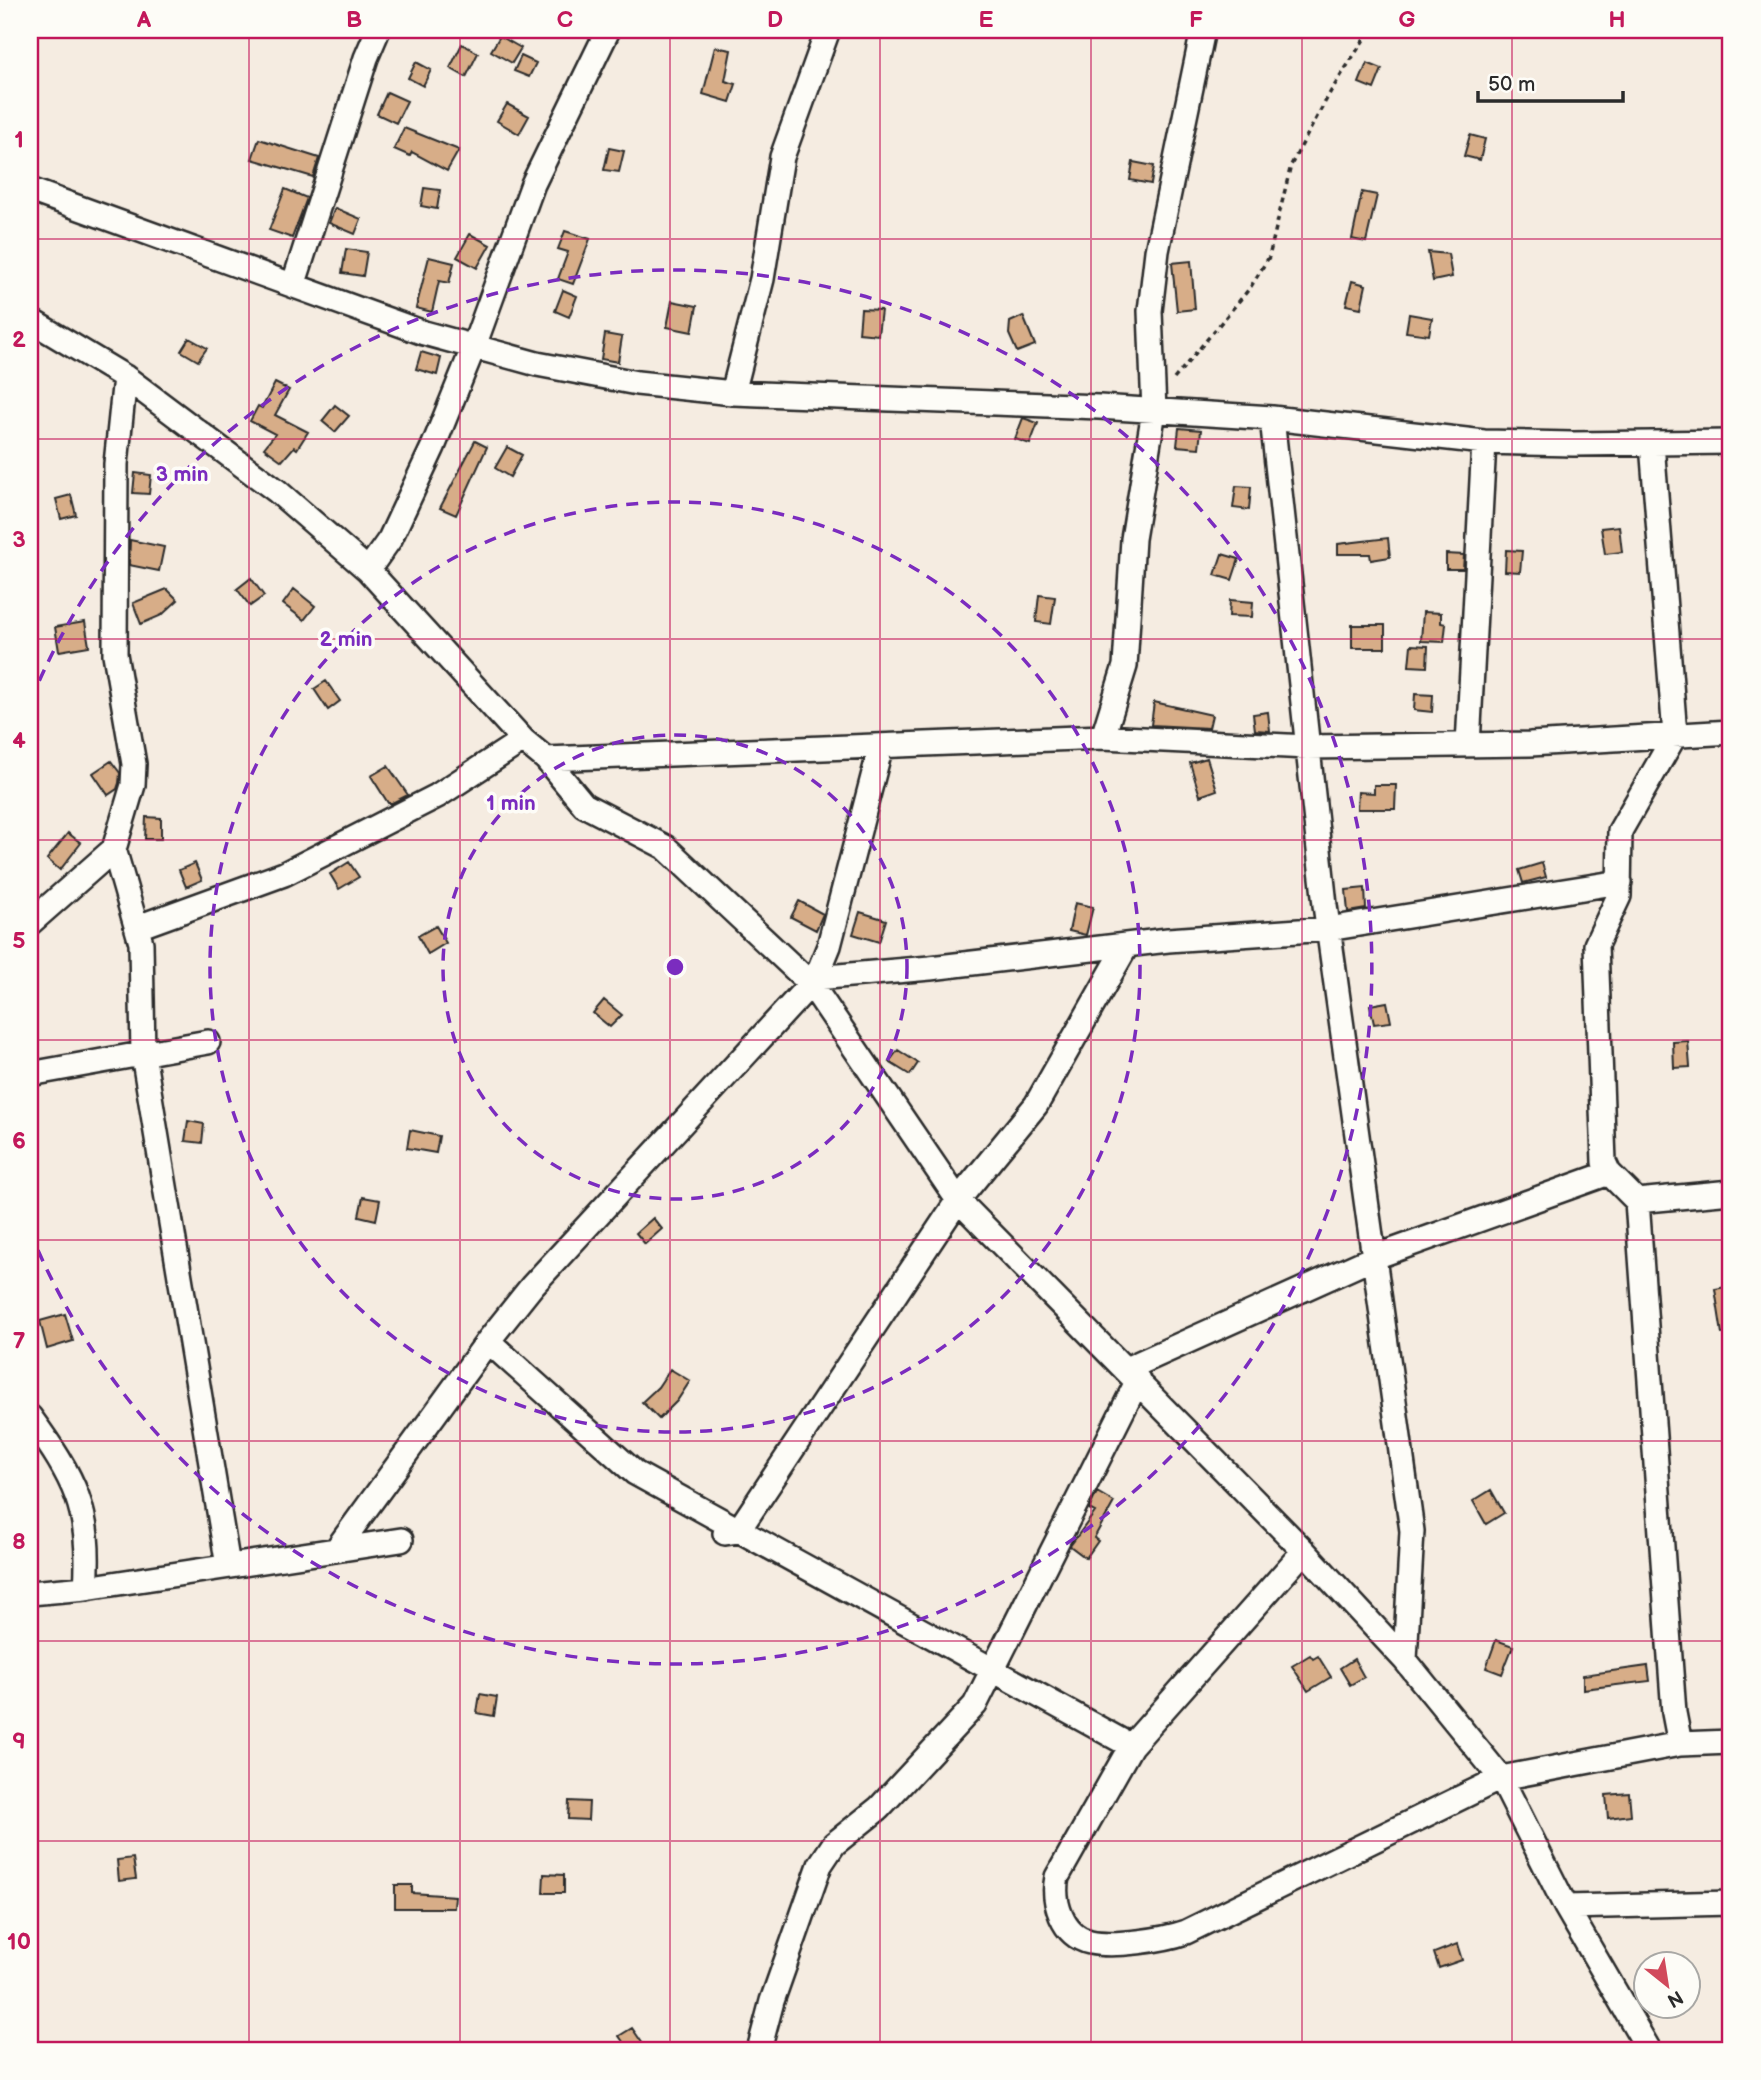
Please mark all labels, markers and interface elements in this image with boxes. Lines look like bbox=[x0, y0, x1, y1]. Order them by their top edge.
text: A bbox=[136, 6, 152, 34]
text: B bbox=[346, 6, 362, 34]
text: C bbox=[557, 6, 573, 34]
text: D bbox=[767, 6, 783, 34]
text: E bbox=[979, 6, 994, 34]
text: F bbox=[1189, 6, 1203, 34]
text: G bbox=[1399, 6, 1416, 34]
text: H bbox=[1608, 6, 1626, 34]
scale bar bbox=[1478, 60, 1623, 104]
text: 50 m bbox=[1488, 72, 1535, 97]
text: 1 bbox=[14, 126, 24, 154]
text: 2 bbox=[12, 326, 26, 354]
text: 3 min bbox=[156, 462, 208, 487]
text: 3 bbox=[12, 526, 26, 554]
text: 2 min bbox=[319, 627, 373, 652]
text: 4 bbox=[12, 727, 26, 755]
text: 1 min bbox=[486, 791, 536, 816]
text: 5 bbox=[12, 927, 26, 955]
centre of rings bbox=[663, 955, 687, 979]
text: 6 bbox=[12, 1127, 26, 1155]
text: 7 bbox=[13, 1327, 26, 1355]
text: 8 bbox=[12, 1528, 26, 1556]
text: 9 bbox=[12, 1728, 26, 1756]
text: 10 bbox=[7, 1928, 31, 1956]
north arrow bbox=[1632, 1951, 1702, 2021]
text: N bbox=[1663, 1985, 1687, 2012]

